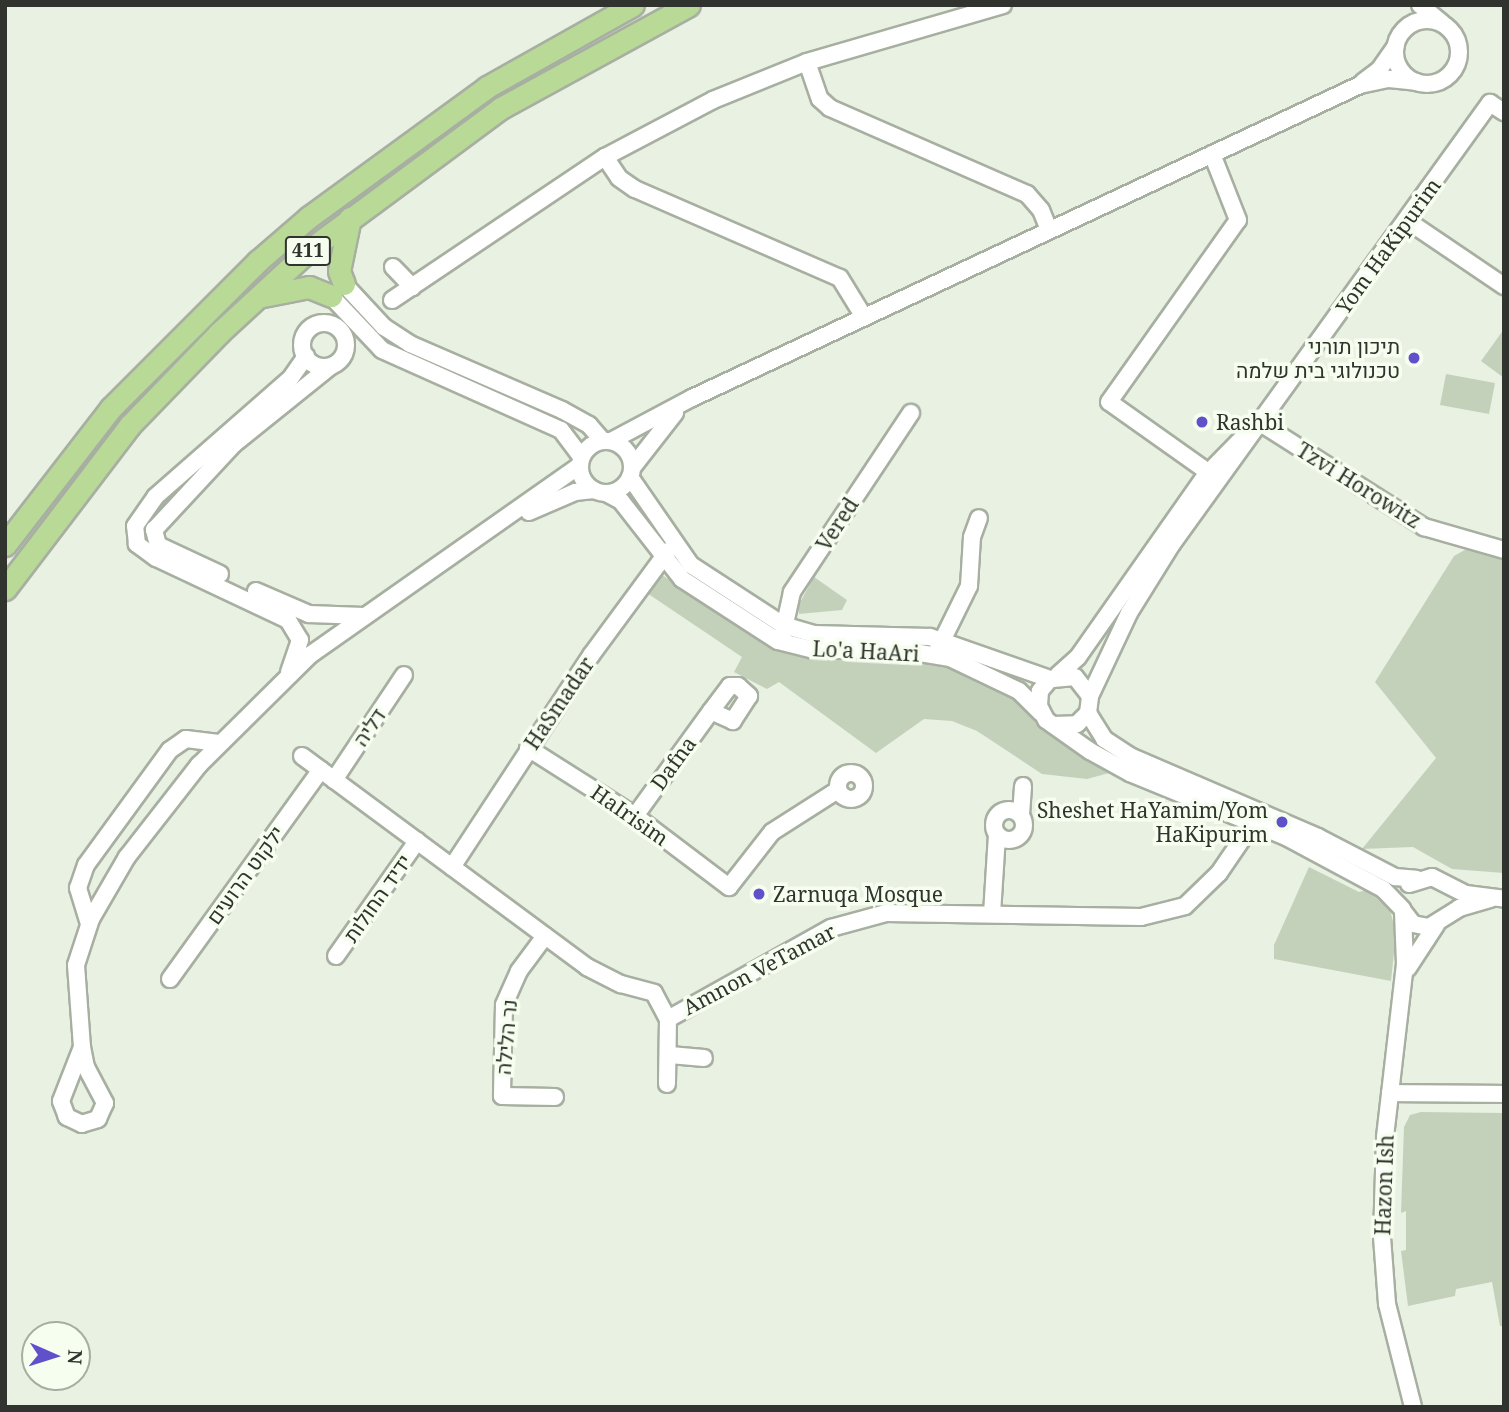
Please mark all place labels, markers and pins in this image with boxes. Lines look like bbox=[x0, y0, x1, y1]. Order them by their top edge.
place label: תיכון תורני טכנולוגי בית שלמה bbox=[1236, 333, 1400, 383]
marker: תיכון תורני טכנולוגי בית שלמה bbox=[1406, 350, 1422, 366]
place label: Rashbi bbox=[1216, 409, 1284, 435]
marker: Rashbi bbox=[1194, 414, 1210, 430]
place label: Sheshet HaYamim/Yom HaKipurim bbox=[1037, 797, 1268, 847]
marker: Sheshet HaYamim/Yom HaKipurim bbox=[1274, 814, 1290, 830]
place label: Zarnuqa Mosque bbox=[773, 881, 943, 907]
marker: Zarnuqa Mosque bbox=[751, 886, 767, 902]

